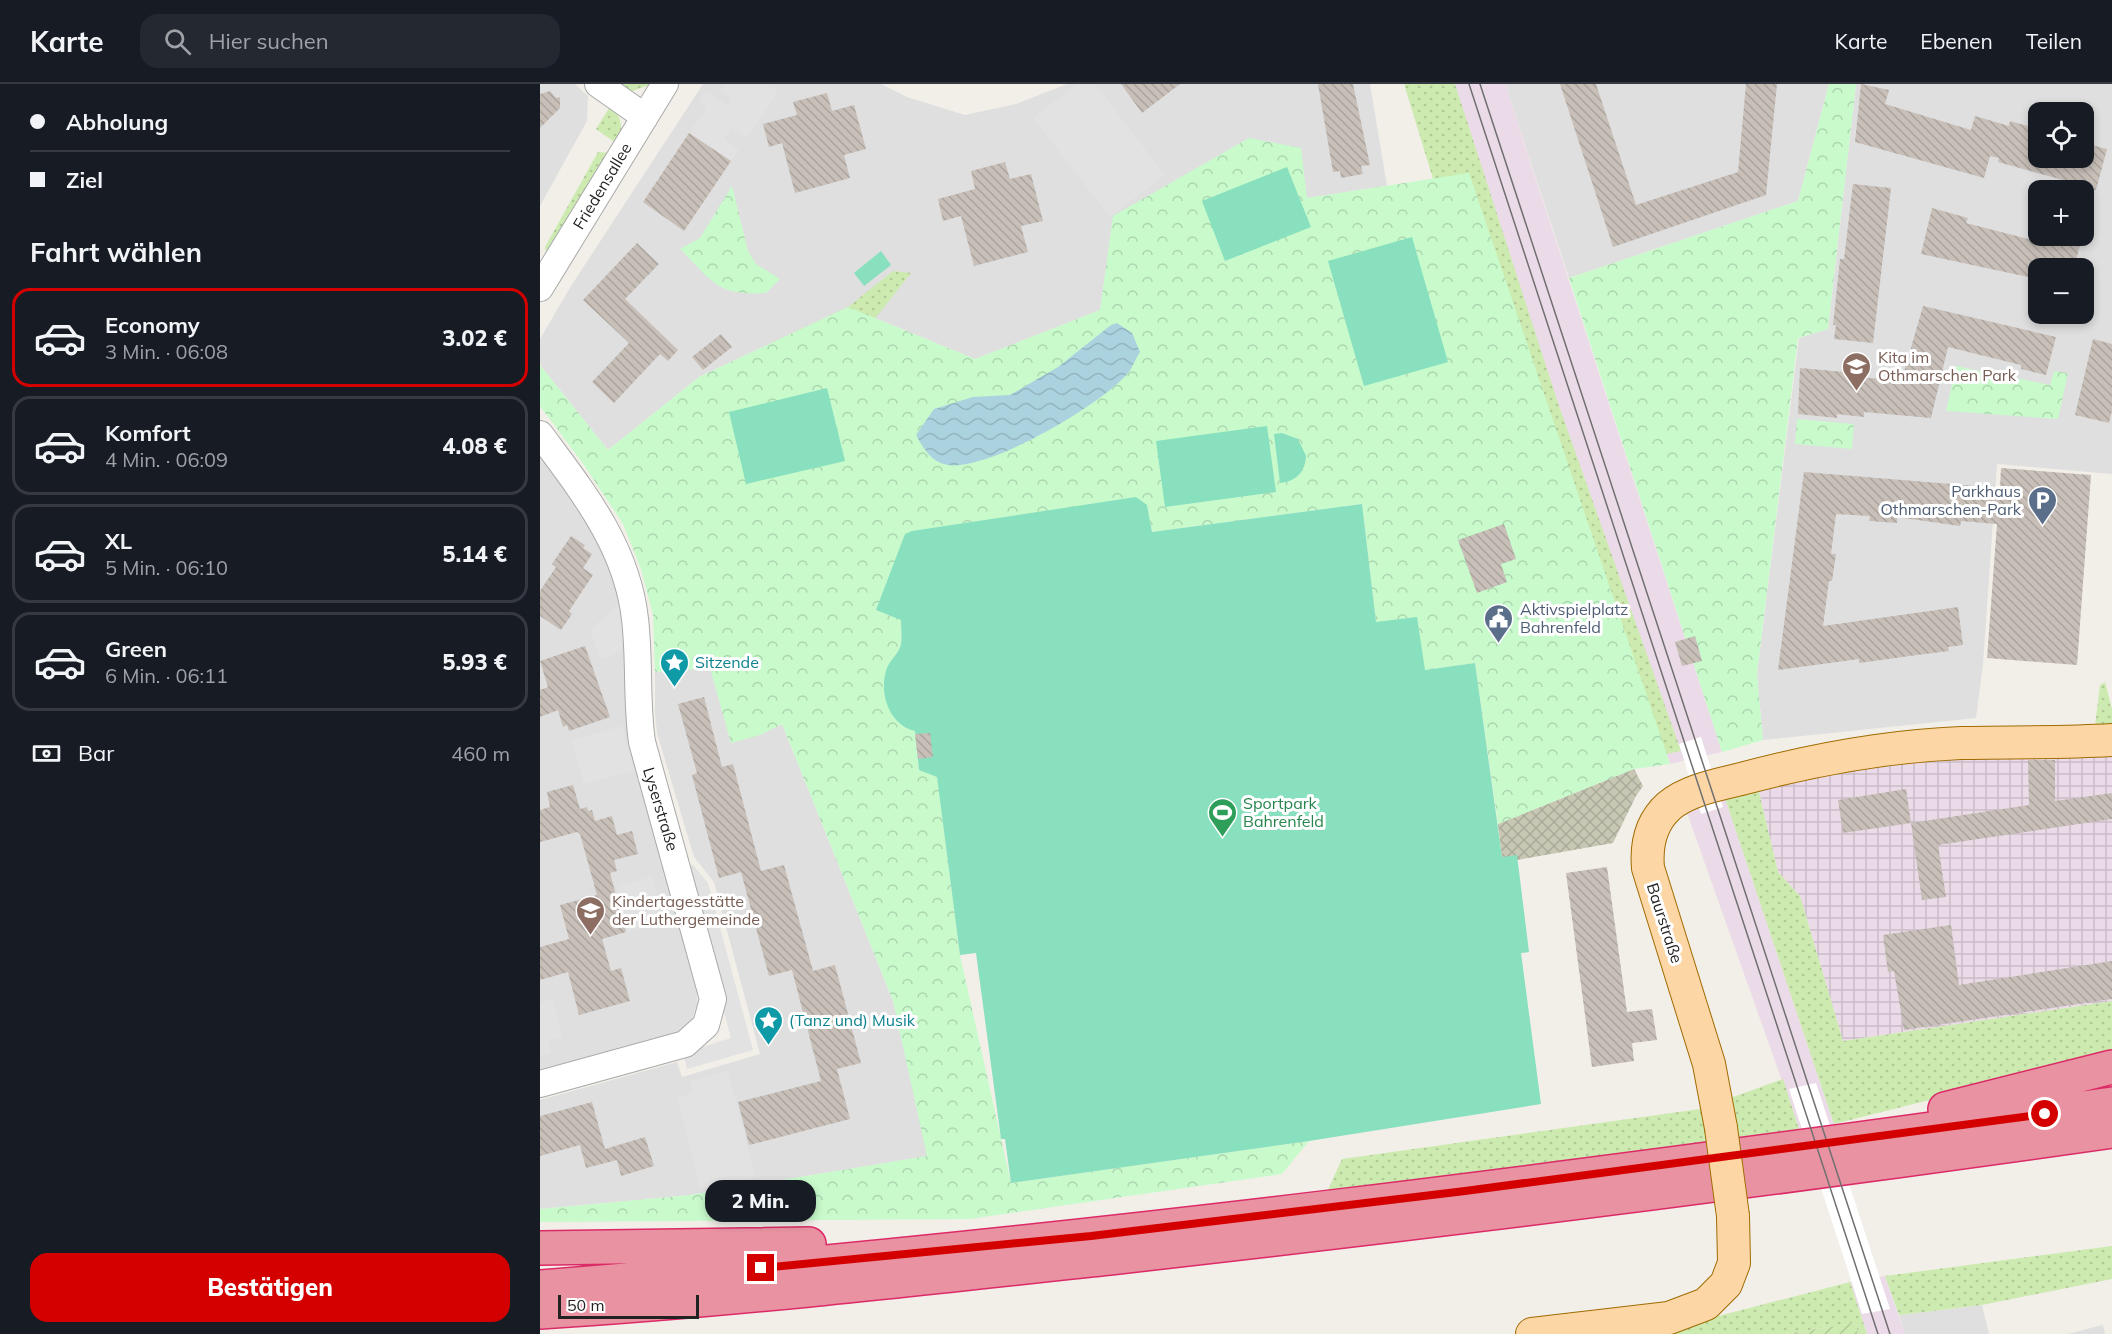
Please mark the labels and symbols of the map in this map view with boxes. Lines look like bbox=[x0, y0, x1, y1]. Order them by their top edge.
street label: Friedensallee bbox=[568, 139, 636, 233]
place label: Kita im Othmarschen Park bbox=[1878, 347, 2017, 385]
school or university icon: Kita im Othmarschen Park bbox=[1841, 350, 1873, 392]
place label: Parkhaus Othmarschen-Park bbox=[1880, 481, 2022, 519]
parking icon: Parkhaus Othmarschen-Park bbox=[2026, 484, 2058, 526]
place label: Aktivspielplatz Bahrenfeld bbox=[1520, 599, 1628, 637]
public building icon: Aktivspielplatz Bahrenfeld bbox=[1483, 602, 1515, 644]
place icon: Sitzende bbox=[658, 646, 690, 688]
place label: Sitzende bbox=[695, 652, 759, 672]
street label: Lyserstraße bbox=[639, 765, 683, 853]
place label: Sportpark Bahrenfeld bbox=[1243, 793, 1324, 831]
sports icon: Sportpark Bahrenfeld bbox=[1206, 796, 1238, 838]
street label: Baurstraße bbox=[1643, 880, 1687, 966]
place label: Kindertagesstätte der Luthergemeinde bbox=[612, 891, 760, 929]
school or university icon: Kindertagesstätte der Luthergemeinde bbox=[575, 894, 607, 936]
place icon: (Tanz und) Musik bbox=[752, 1004, 784, 1046]
place label: (Tanz und) Musik bbox=[789, 1010, 916, 1030]
route start bbox=[2031, 1100, 2058, 1127]
callout: 2 Min. bbox=[706, 1181, 816, 1223]
route end bbox=[747, 1254, 774, 1281]
scale bar bbox=[558, 1292, 699, 1320]

